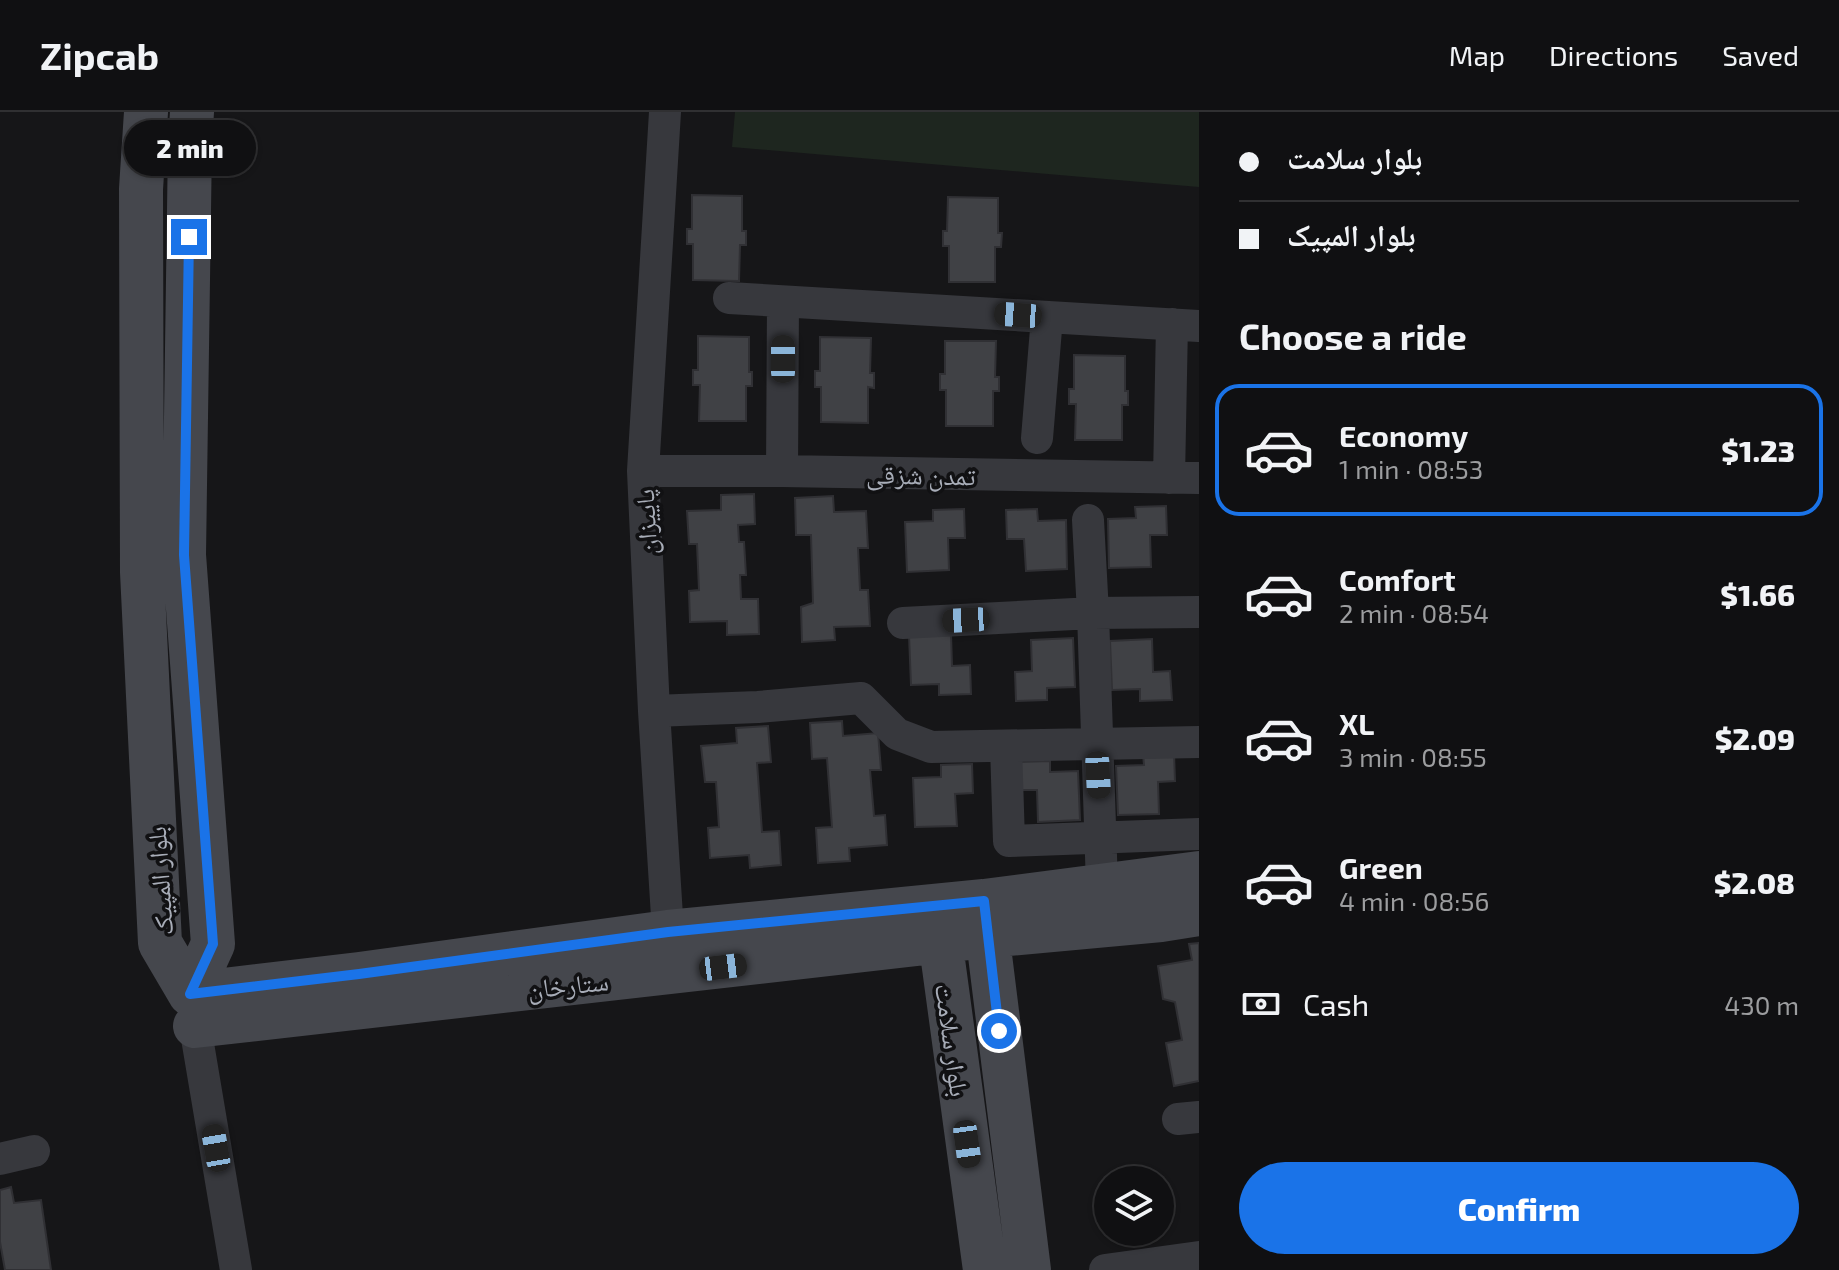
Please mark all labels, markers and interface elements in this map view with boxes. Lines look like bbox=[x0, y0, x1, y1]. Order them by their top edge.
text: Zipcab bbox=[40, 32, 159, 78]
text: Map bbox=[1449, 38, 1505, 72]
text: Directions bbox=[1549, 38, 1678, 72]
text: Saved bbox=[1722, 38, 1799, 72]
callout: 2 min bbox=[123, 121, 255, 177]
text: 2 min bbox=[156, 132, 224, 163]
text: بلوار سلامت bbox=[1287, 139, 1422, 175]
text: بلوار المپیک bbox=[1287, 216, 1416, 252]
route end bbox=[171, 219, 207, 255]
car bbox=[993, 301, 1043, 329]
text: Choose a ride bbox=[1239, 314, 1467, 357]
car bbox=[771, 335, 795, 383]
icon: car bbox=[1243, 414, 1315, 486]
text: Economy bbox=[1339, 417, 1468, 453]
text: $1.23 bbox=[1721, 432, 1795, 468]
text: 1 min · 08:53 bbox=[1339, 453, 1483, 484]
street label: تمدن شزقی bbox=[866, 458, 976, 492]
street label: پاییزان bbox=[628, 488, 664, 556]
icon: car bbox=[1243, 558, 1315, 630]
text: Comfort bbox=[1339, 561, 1456, 597]
text: $1.66 bbox=[1720, 576, 1795, 612]
text: 2 min · 08:54 bbox=[1339, 597, 1489, 628]
car bbox=[941, 607, 991, 633]
icon: car bbox=[1243, 702, 1315, 774]
text: XL bbox=[1339, 705, 1374, 741]
text: $2.09 bbox=[1715, 720, 1795, 756]
text: 3 min · 08:55 bbox=[1339, 741, 1487, 772]
car bbox=[1085, 750, 1111, 800]
street label: بلوار المپیک bbox=[140, 825, 180, 936]
icon: car bbox=[1243, 846, 1315, 918]
text: Green bbox=[1339, 849, 1423, 885]
text: $2.08 bbox=[1714, 864, 1795, 900]
text: 4 min · 08:56 bbox=[1339, 885, 1489, 916]
car bbox=[698, 952, 748, 982]
street label: ستارخان bbox=[526, 964, 610, 1006]
street label: بلوار سلامت bbox=[929, 982, 976, 1099]
icon: cash bbox=[1239, 982, 1283, 1026]
text: Cash bbox=[1303, 986, 1369, 1022]
text: 430 m bbox=[1724, 989, 1799, 1020]
route start bbox=[981, 1013, 1017, 1049]
car bbox=[952, 1119, 982, 1169]
car bbox=[200, 1122, 232, 1174]
button: Confirm bbox=[1239, 1162, 1799, 1254]
map controls bbox=[1094, 1166, 1174, 1246]
button: layers bbox=[1094, 1166, 1174, 1246]

